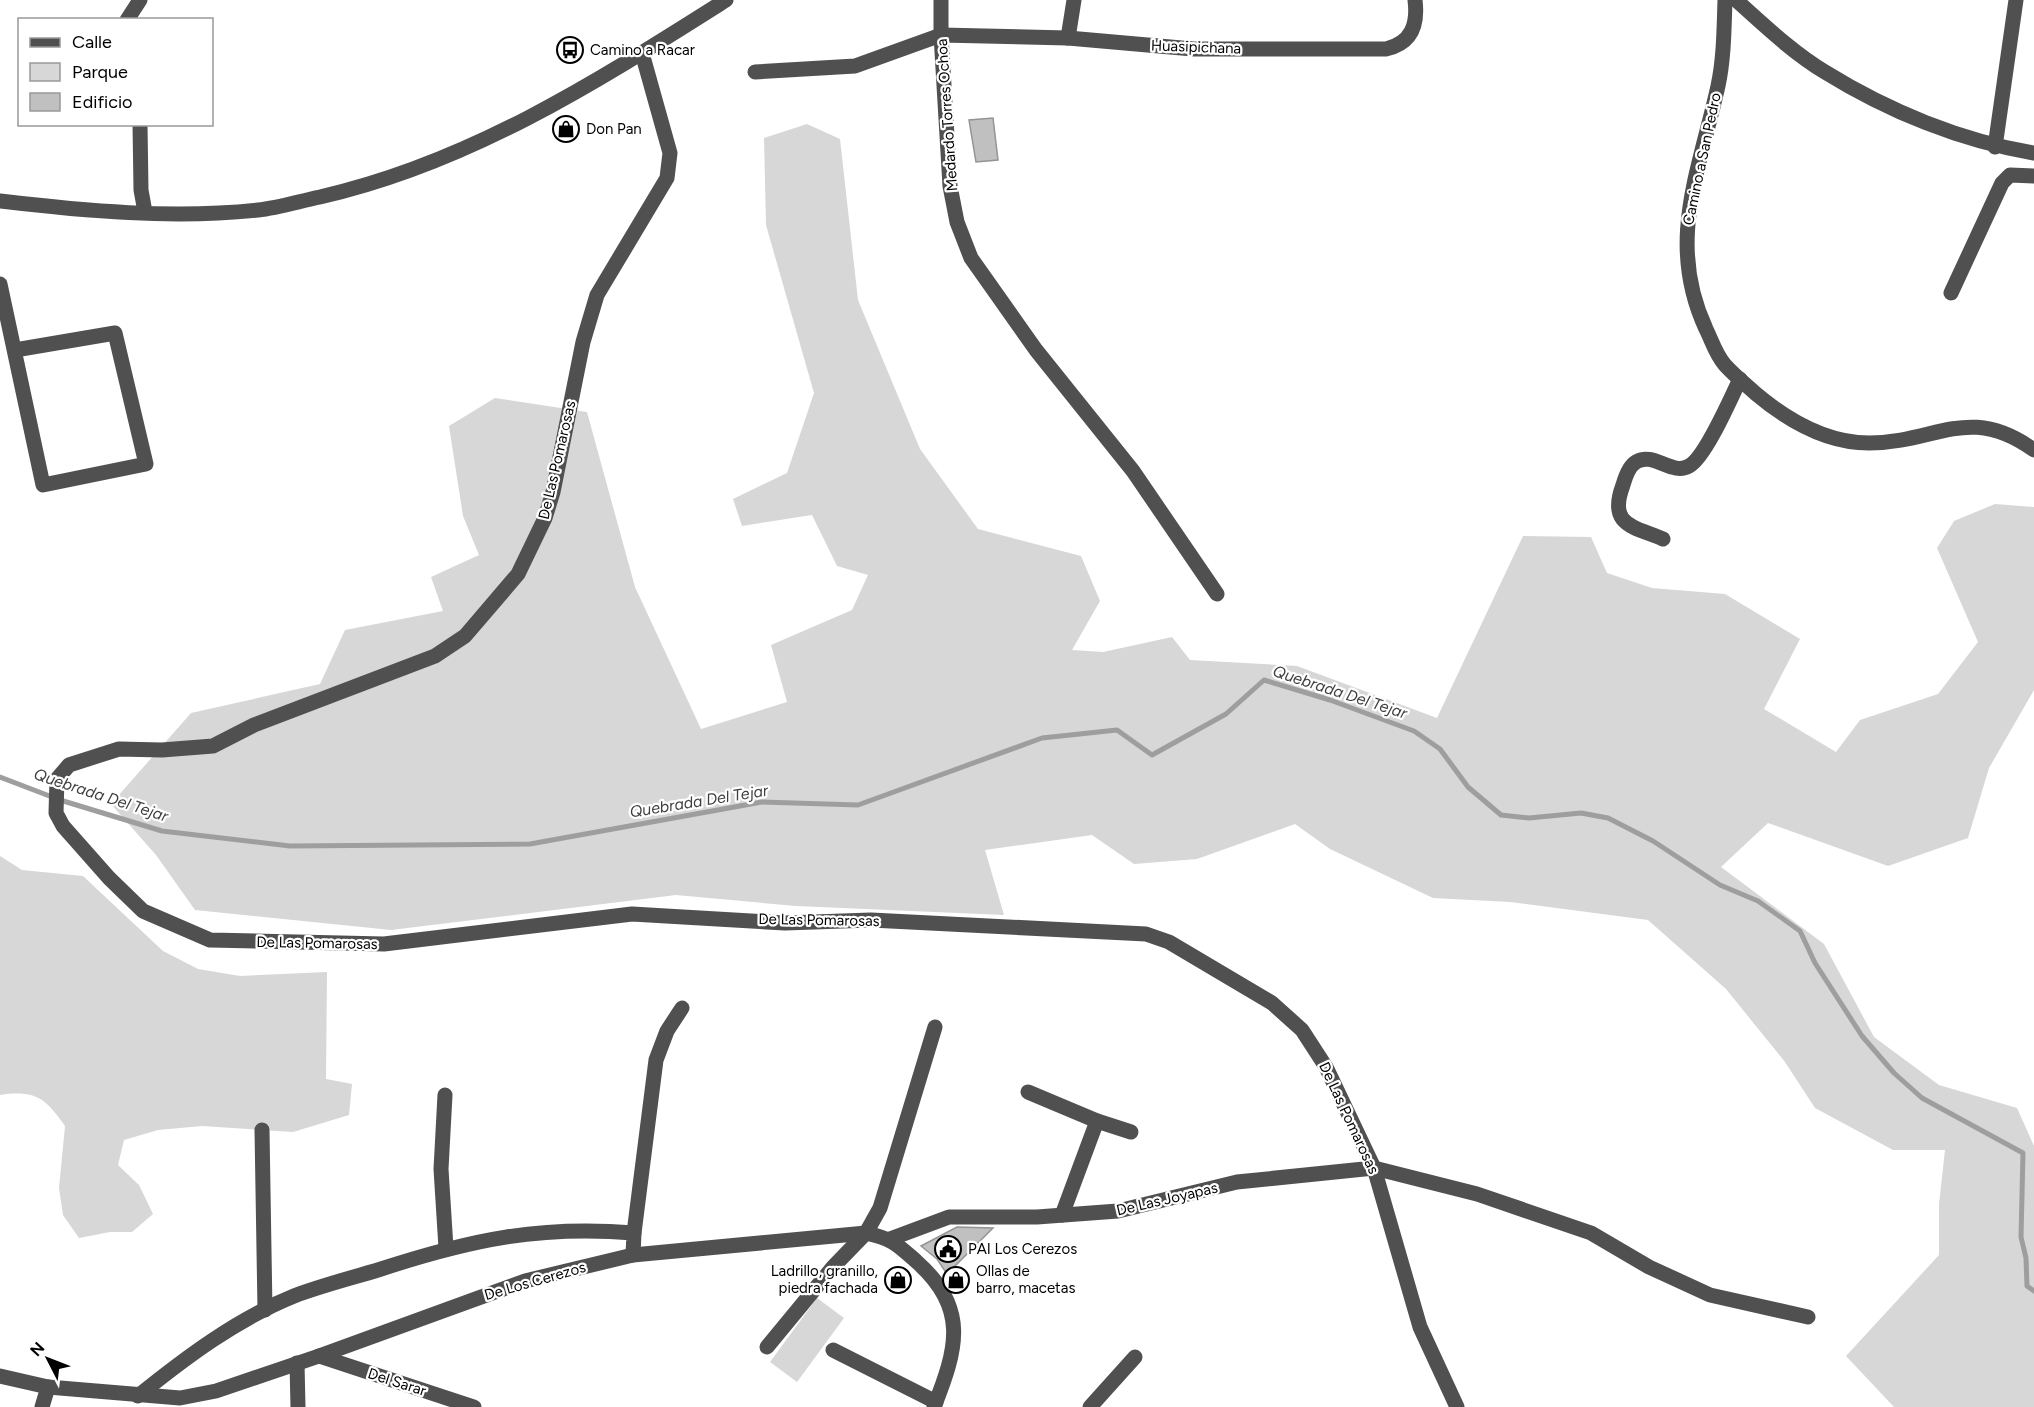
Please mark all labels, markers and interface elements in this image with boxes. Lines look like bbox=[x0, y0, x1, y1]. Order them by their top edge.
legend bbox=[18, 18, 213, 126]
text: Calle bbox=[72, 31, 112, 53]
bus stop icon: Camino a Racar bbox=[555, 35, 585, 65]
street label: Huasipichana bbox=[1151, 36, 1241, 58]
street label: Medardo Torres Ochoa bbox=[933, 38, 961, 192]
place label: Camino a Racar bbox=[590, 41, 695, 59]
text: Parque bbox=[72, 61, 128, 83]
text: Edificio bbox=[72, 91, 133, 113]
street label: Camino a San Pedro bbox=[1679, 91, 1725, 227]
shop icon: Don Pan bbox=[551, 114, 581, 144]
place label: Don Pan bbox=[586, 120, 642, 138]
street label: De Las Pomarosas bbox=[535, 399, 579, 521]
water label: Quebrada Del Tejar bbox=[1271, 661, 1410, 723]
water label: Quebrada Del Tejar bbox=[32, 764, 171, 826]
water label: Quebrada Del Tejar bbox=[628, 781, 770, 821]
street label: De Las Pomarosas bbox=[758, 910, 880, 930]
street label: De Las Pomarosas bbox=[256, 933, 378, 953]
street label: De Las Pomarosas bbox=[1315, 1059, 1383, 1177]
street label: De Las Joyapas bbox=[1115, 1179, 1219, 1219]
public building icon: PAI Los Cerezos bbox=[933, 1234, 963, 1264]
place label: PAI Los Cerezos bbox=[968, 1240, 1077, 1258]
street label: De Los Cerezos bbox=[482, 1258, 588, 1304]
place label: Ladrillo, granillo, piedra fachada bbox=[771, 1262, 878, 1297]
place label: Ollas de barro, macetas bbox=[976, 1262, 1075, 1297]
shop icon: Ladrillo, granillo, piedra fachada bbox=[883, 1265, 913, 1295]
shop icon: Ollas de barro, macetas bbox=[941, 1265, 971, 1295]
north arrow bbox=[18, 1329, 78, 1389]
text: N bbox=[26, 1338, 48, 1360]
street label: Del Sarar bbox=[366, 1364, 428, 1400]

